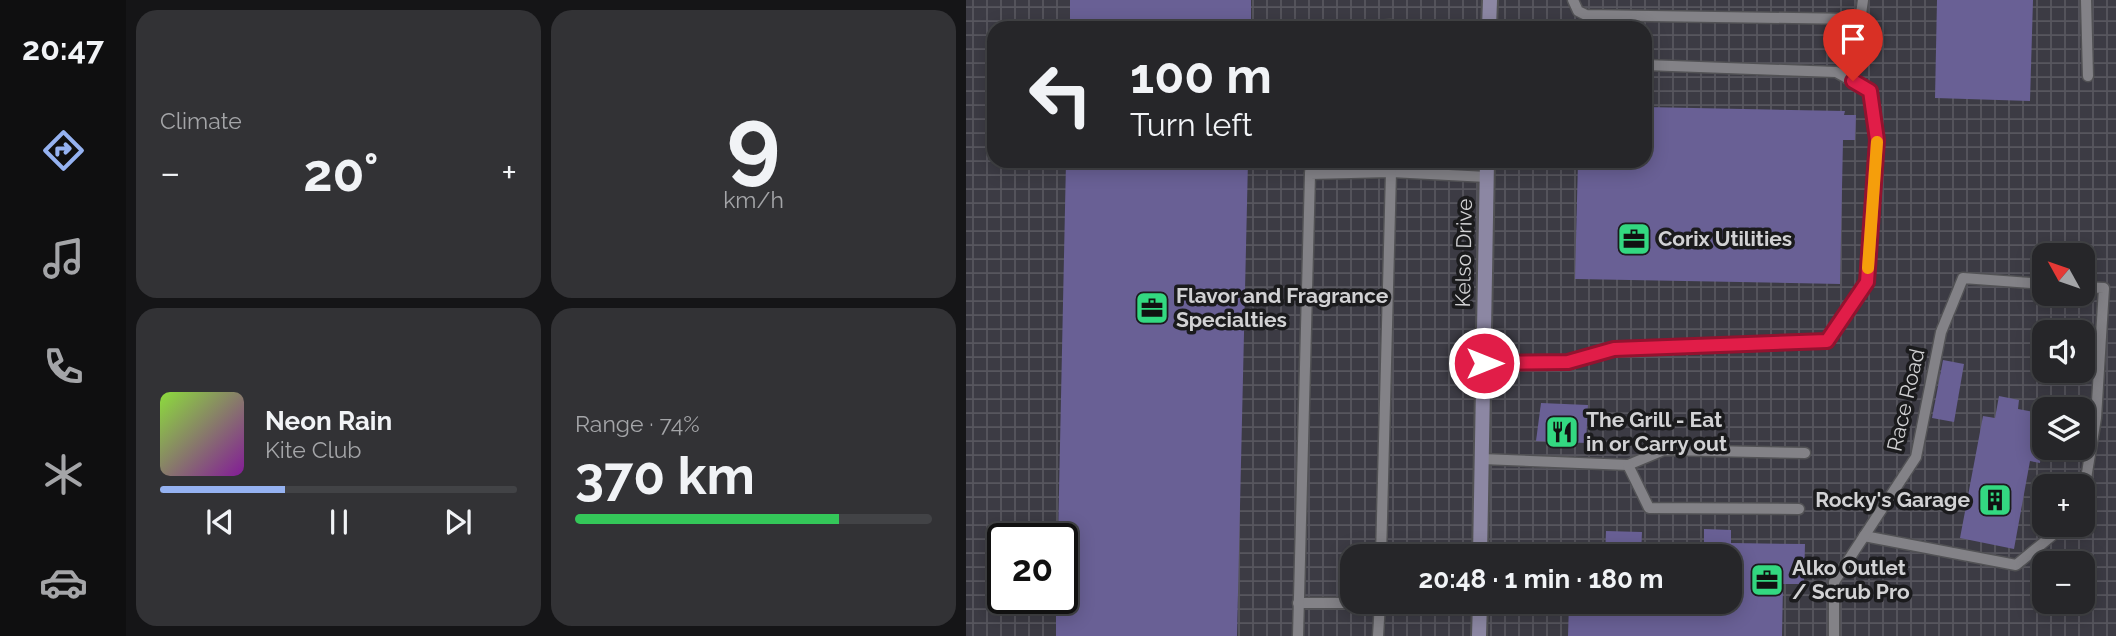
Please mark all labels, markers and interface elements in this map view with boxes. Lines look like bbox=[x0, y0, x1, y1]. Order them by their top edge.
pin bbox=[1823, 9, 1883, 81]
icon: arrive bbox=[1834, 20, 1872, 58]
text: 20:47 bbox=[22, 30, 104, 67]
text: 100 m bbox=[1130, 47, 1272, 104]
icon: left bbox=[1015, 49, 1106, 140]
text: 9 bbox=[727, 87, 780, 194]
text: Turn left bbox=[1130, 106, 1252, 143]
text: Climate bbox=[160, 107, 242, 134]
icon: directions bbox=[39, 126, 88, 175]
text: 20° bbox=[303, 142, 379, 203]
text: − bbox=[160, 150, 180, 195]
text: + bbox=[501, 150, 517, 195]
text: km/h bbox=[723, 186, 784, 213]
street label: Kelso Drive bbox=[1450, 198, 1477, 308]
office icon: Corix Utilities bbox=[1615, 220, 1653, 258]
place label: Corix Utilities bbox=[1658, 226, 1792, 251]
icon: music bbox=[39, 234, 88, 283]
north arrow bbox=[2032, 243, 2095, 306]
map controls bbox=[2032, 243, 2095, 614]
place label: Flavor and Fragrance Specialties bbox=[1176, 283, 1389, 332]
office icon: Flavor and Fragrance Specialties bbox=[1133, 289, 1171, 327]
button: sound bbox=[2032, 320, 2095, 383]
position arrow bbox=[1447, 326, 1521, 400]
icon: phone bbox=[39, 342, 88, 391]
street label: Race Road bbox=[1882, 346, 1929, 454]
button: layers bbox=[2032, 397, 2095, 460]
text: Neon Rain bbox=[265, 406, 392, 436]
place label: The Grill - Eat in or Carry out bbox=[1586, 407, 1727, 456]
text: Range · 74% bbox=[575, 410, 700, 437]
restaurant icon: The Grill - Eat in or Carry out bbox=[1543, 413, 1581, 451]
text: Kite Club bbox=[265, 436, 362, 463]
text: 370 km bbox=[575, 445, 755, 506]
icon: climate bbox=[39, 450, 88, 499]
button: + bbox=[2032, 474, 2095, 537]
building icon: Rocky's Garage bbox=[1976, 481, 2014, 519]
place label: Rocky's Garage bbox=[1815, 487, 1970, 512]
icon: previous bbox=[201, 503, 239, 541]
icon: pause bbox=[320, 503, 358, 541]
icon: next bbox=[439, 503, 477, 541]
speed limit sign: 20 bbox=[987, 523, 1078, 614]
button: − bbox=[2032, 551, 2095, 614]
place label: Alko Outlet / Scrub Pro bbox=[1792, 555, 1910, 604]
icon: car bbox=[39, 558, 88, 607]
office icon: Alko Outlet / Scrub Pro bbox=[1748, 561, 1786, 599]
text: 20:48 · 1 min · 180 m bbox=[1419, 564, 1663, 594]

